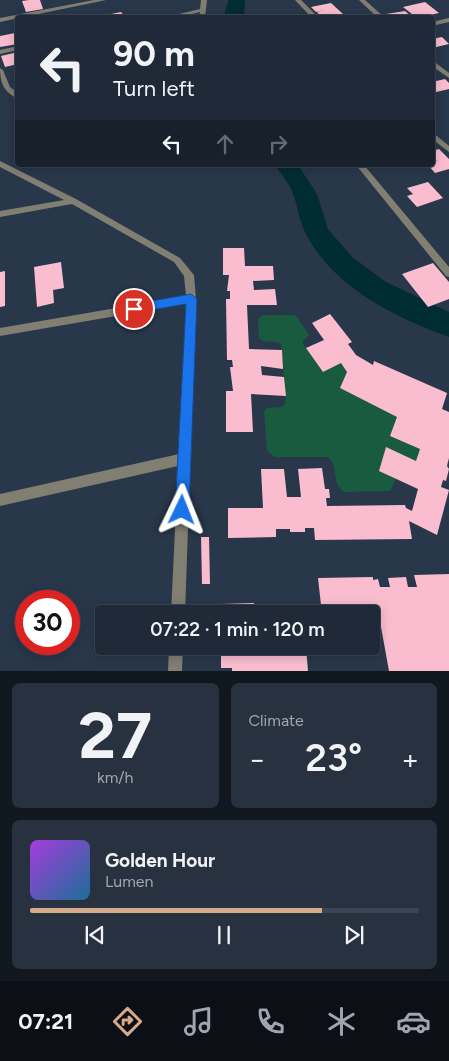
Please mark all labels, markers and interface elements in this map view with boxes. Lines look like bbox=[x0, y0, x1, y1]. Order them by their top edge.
text: 90 m bbox=[113, 33, 195, 75]
icon: left bbox=[30, 35, 95, 100]
text: Turn left bbox=[113, 75, 195, 102]
icon: left bbox=[158, 130, 186, 158]
icon: ahead bbox=[211, 130, 239, 158]
icon: right bbox=[264, 130, 292, 158]
pin bbox=[113, 288, 155, 330]
icon: arrive bbox=[120, 295, 148, 323]
position arrow bbox=[155, 483, 207, 535]
speed limit sign: 30 bbox=[15, 590, 80, 655]
text: 07:22 · 1 min · 120 m bbox=[150, 618, 325, 641]
text: 27 bbox=[78, 696, 152, 774]
text: Climate bbox=[249, 711, 304, 730]
text: 23° bbox=[305, 735, 362, 781]
text: − bbox=[249, 742, 266, 776]
text: + bbox=[402, 742, 419, 776]
text: km/h bbox=[97, 768, 134, 787]
text: Golden Hour bbox=[105, 849, 215, 872]
text: Lumen bbox=[105, 872, 154, 891]
icon: previous bbox=[81, 921, 109, 949]
icon: pause bbox=[210, 921, 238, 949]
icon: next bbox=[340, 921, 368, 949]
icon: directions bbox=[110, 1004, 145, 1039]
icon: music bbox=[181, 1004, 216, 1039]
icon: phone bbox=[253, 1004, 288, 1039]
icon: climate bbox=[324, 1004, 359, 1039]
icon: car bbox=[396, 1004, 431, 1039]
text: 07:21 bbox=[18, 1008, 73, 1035]

